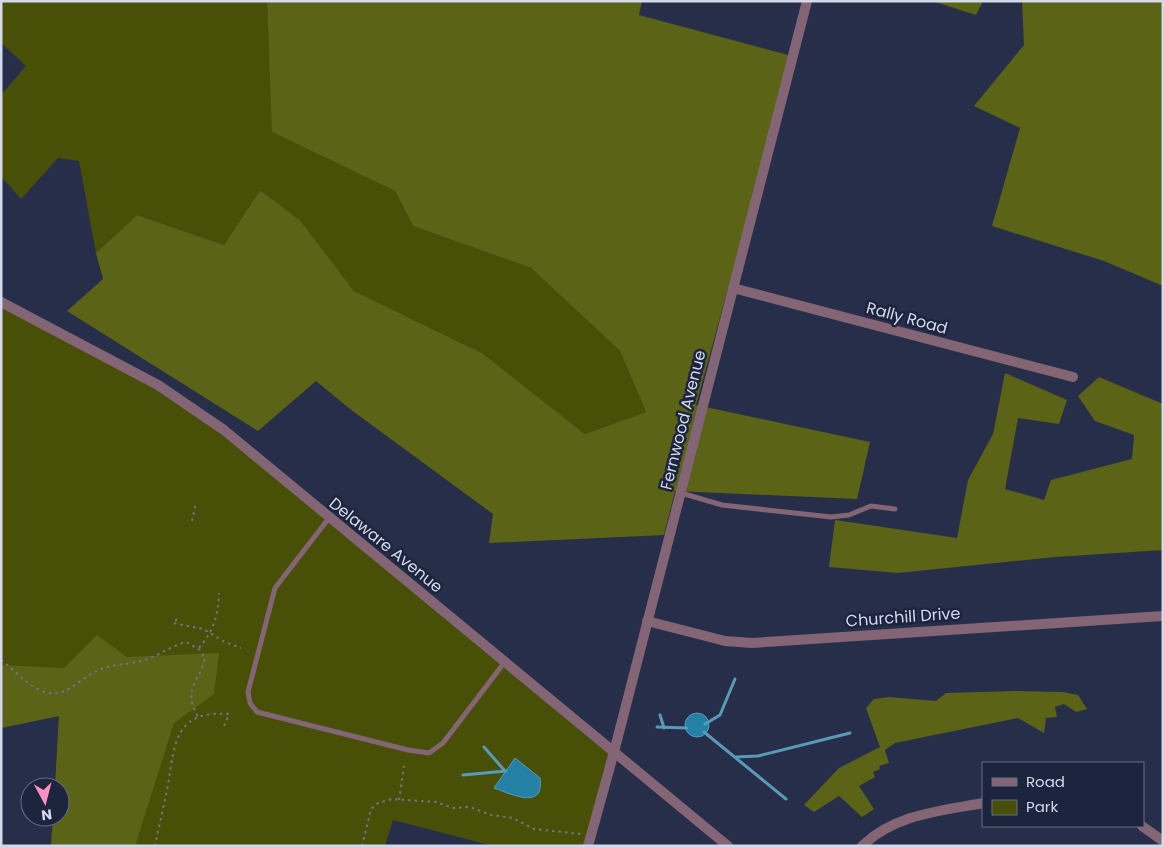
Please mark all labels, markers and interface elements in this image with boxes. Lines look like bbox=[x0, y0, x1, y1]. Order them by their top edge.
street label: Rally Road bbox=[864, 296, 950, 340]
street label: Fernwood Avenue bbox=[655, 348, 711, 492]
street label: Delaware Avenue bbox=[324, 492, 448, 598]
street label: Churchill Drive bbox=[845, 602, 961, 632]
legend bbox=[982, 762, 1144, 827]
text: Road bbox=[1026, 771, 1065, 792]
north arrow bbox=[20, 777, 70, 827]
text: Park bbox=[1026, 796, 1058, 817]
text: N bbox=[40, 804, 53, 825]

